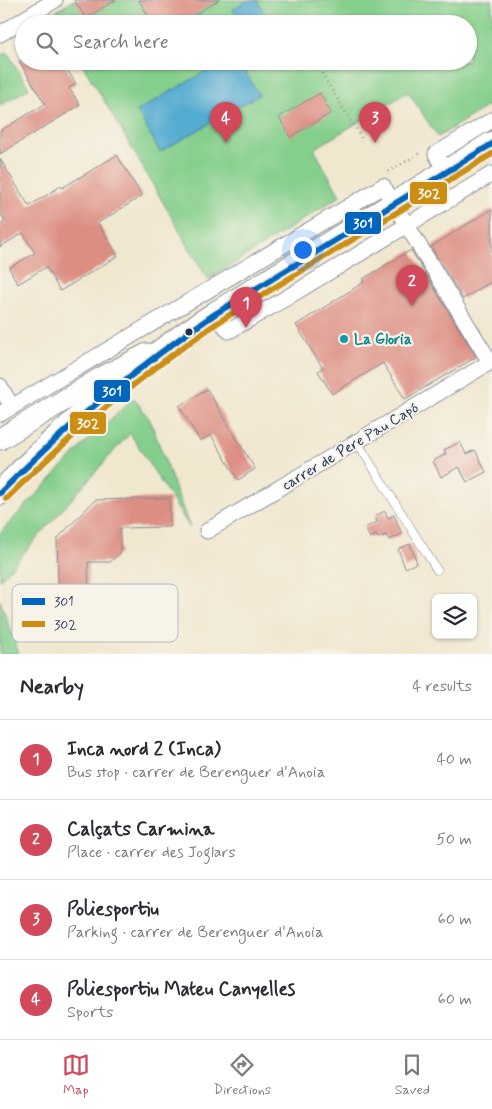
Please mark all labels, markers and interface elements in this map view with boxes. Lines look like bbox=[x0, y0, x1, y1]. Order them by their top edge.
search box bbox=[15, 15, 477, 70]
icon: search bbox=[33, 29, 61, 57]
text: Search here bbox=[73, 30, 169, 55]
pin: 4 bbox=[210, 102, 242, 143]
pin: 3 bbox=[359, 102, 391, 143]
line badge: 302 bbox=[409, 181, 448, 205]
text: 302 bbox=[418, 185, 441, 203]
line badge: 301 bbox=[344, 211, 382, 235]
text: 301 bbox=[353, 215, 373, 233]
your location bbox=[290, 237, 316, 263]
pin: 2 bbox=[396, 265, 428, 306]
pin: 1 bbox=[230, 287, 262, 328]
unlabelled marker bbox=[184, 327, 194, 337]
place label: La Gloria bbox=[354, 330, 412, 350]
marker: La Gloria bbox=[338, 333, 350, 345]
line badge: 301 bbox=[93, 379, 131, 403]
text: 301 bbox=[102, 383, 122, 401]
street label: carrer de Pere Pau Capó bbox=[279, 398, 422, 496]
line badge: 302 bbox=[69, 411, 107, 435]
text: 302 bbox=[77, 415, 100, 433]
legend bbox=[12, 584, 178, 642]
text: 301 bbox=[54, 593, 74, 611]
map controls bbox=[432, 594, 477, 639]
button: layers bbox=[432, 594, 477, 639]
text: 302 bbox=[54, 616, 77, 634]
text: Nearby bbox=[20, 673, 84, 701]
text: 4 results bbox=[412, 676, 472, 697]
text: Inca nord 2 (Inca) bbox=[67, 737, 221, 762]
text: 1 bbox=[32, 749, 40, 770]
text: 40 m bbox=[436, 749, 472, 770]
text: Bus stop · carrer de Berenguer d'Anoia bbox=[67, 762, 325, 783]
text: Calçats Carmina bbox=[67, 817, 214, 842]
text: 2 bbox=[32, 829, 40, 850]
text: 50 m bbox=[436, 829, 472, 850]
text: Place · carrer des Joglars bbox=[67, 842, 236, 863]
text: Poliesportiu bbox=[67, 897, 159, 922]
text: 3 bbox=[32, 909, 40, 930]
text: 60 m bbox=[438, 909, 472, 930]
text: Parking · carrer de Berenguer d'Anoia bbox=[67, 922, 323, 943]
text: Poliesportiu Mateu Canyelles bbox=[67, 977, 295, 1002]
text: 4 bbox=[31, 989, 41, 1010]
text: 60 m bbox=[438, 989, 472, 1010]
text: Sports bbox=[67, 1002, 113, 1023]
tab: Map bbox=[62, 1051, 90, 1099]
tab: Directions bbox=[214, 1051, 271, 1099]
tab: Saved bbox=[395, 1051, 430, 1099]

